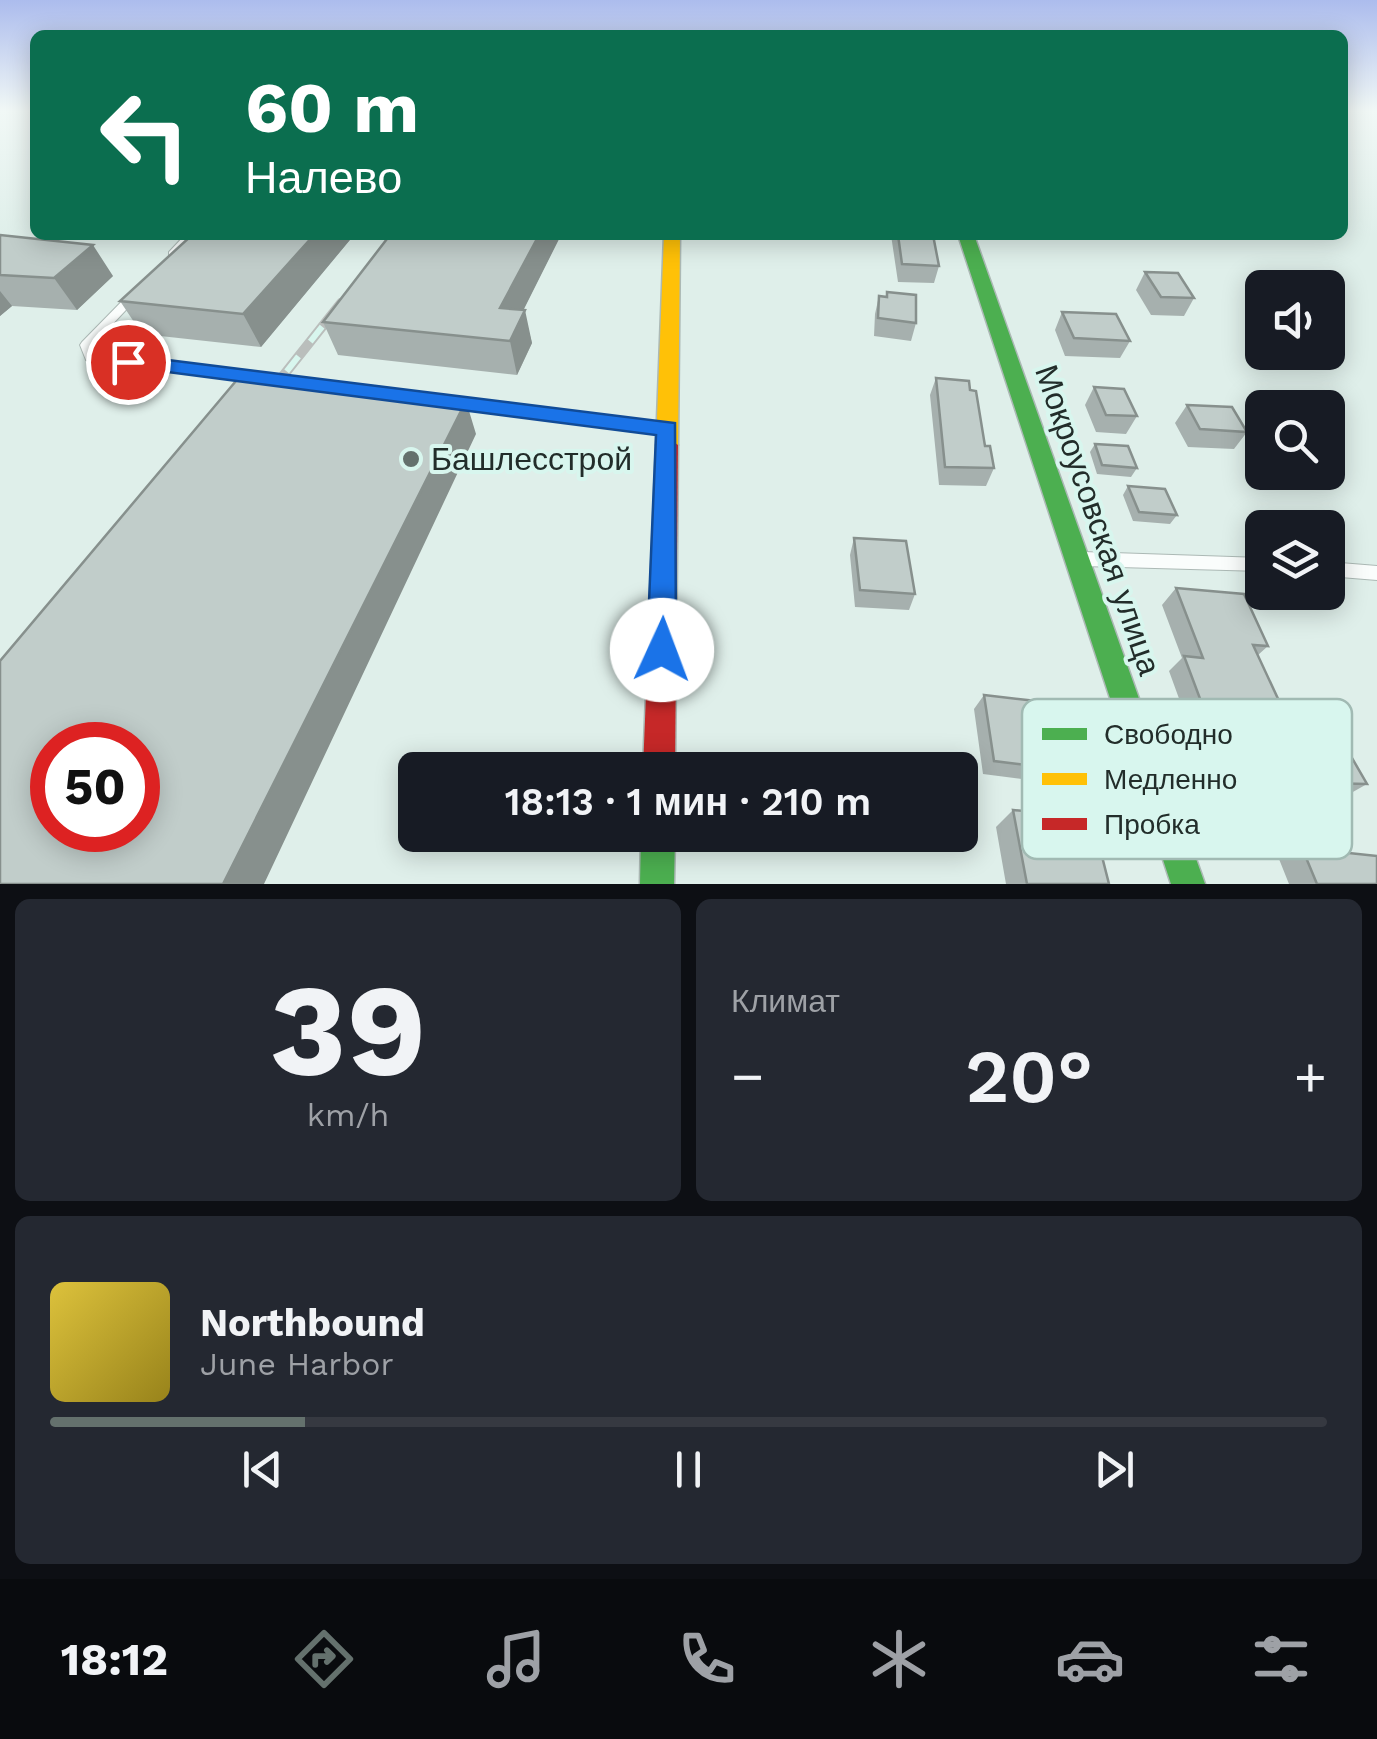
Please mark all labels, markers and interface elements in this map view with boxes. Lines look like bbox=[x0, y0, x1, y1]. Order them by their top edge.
text: 60 m bbox=[245, 67, 419, 149]
icon: left bbox=[80, 70, 210, 200]
text: Налево bbox=[245, 151, 402, 204]
map controls bbox=[1245, 270, 1345, 610]
button: sound bbox=[1245, 270, 1345, 370]
pin bbox=[86, 320, 171, 405]
icon: arrive bbox=[101, 335, 156, 390]
street label: Мокроусовская улица bbox=[1027, 360, 1169, 680]
button: search bbox=[1245, 390, 1345, 490]
place label: Башлесстрой bbox=[431, 440, 632, 478]
marker: Башлесстрой bbox=[400, 448, 422, 470]
button: layers bbox=[1245, 510, 1345, 610]
position arrow bbox=[610, 598, 714, 702]
legend bbox=[1022, 699, 1352, 859]
text: Свободно bbox=[1104, 718, 1233, 751]
speed limit sign: 50 bbox=[30, 722, 160, 852]
text: Медленно bbox=[1104, 763, 1237, 796]
text: 18:13 · 1 мин · 210 m bbox=[505, 780, 871, 824]
text: Пробка bbox=[1104, 808, 1200, 841]
text: 39 bbox=[269, 954, 427, 1107]
text: Климат bbox=[731, 982, 840, 1020]
text: 20° bbox=[965, 1032, 1093, 1120]
text: − bbox=[731, 1044, 764, 1108]
text: + bbox=[1294, 1044, 1327, 1108]
text: km/h bbox=[307, 1096, 389, 1134]
text: Northbound bbox=[200, 1301, 425, 1345]
text: June Harbor bbox=[200, 1345, 394, 1383]
icon: previous bbox=[235, 1442, 290, 1497]
icon: pause bbox=[661, 1442, 716, 1497]
icon: next bbox=[1087, 1442, 1142, 1497]
icon: directions bbox=[289, 1624, 359, 1694]
icon: music bbox=[481, 1624, 551, 1694]
icon: phone bbox=[672, 1624, 742, 1694]
icon: climate bbox=[864, 1624, 934, 1694]
icon: car bbox=[1055, 1624, 1125, 1694]
icon: filters bbox=[1246, 1624, 1316, 1694]
text: 18:12 bbox=[61, 1633, 168, 1686]

